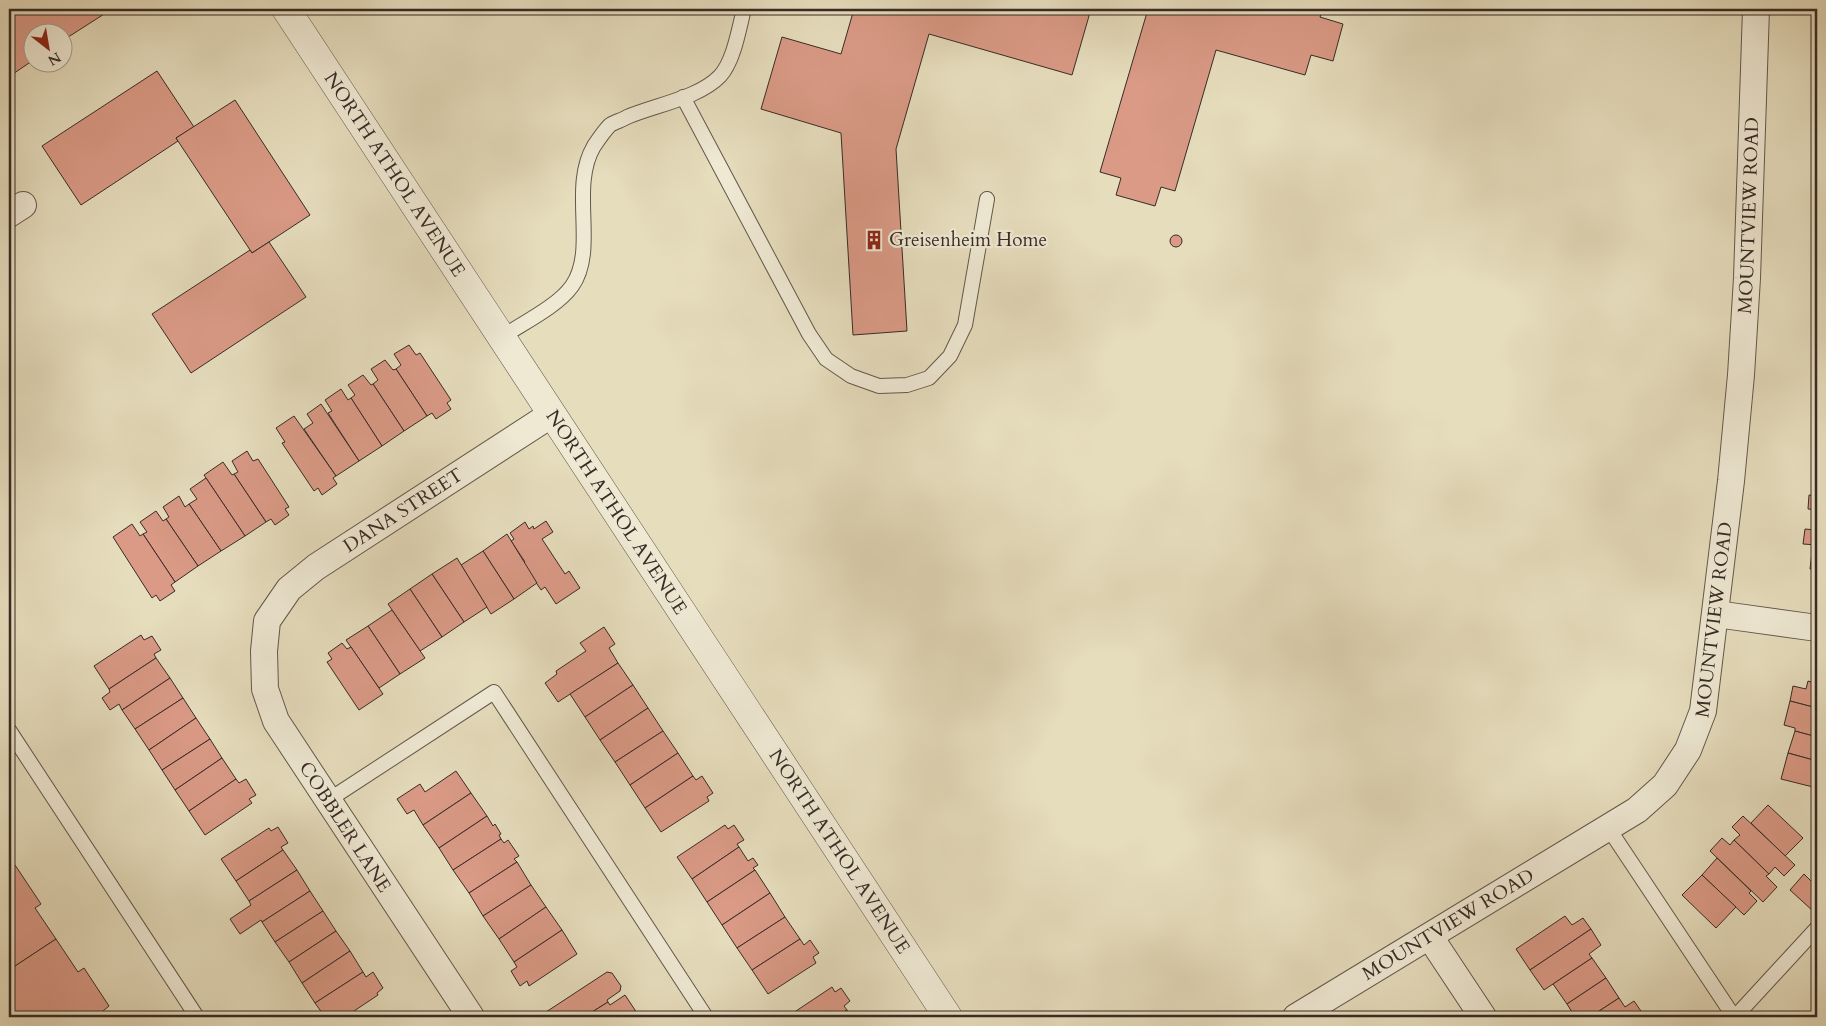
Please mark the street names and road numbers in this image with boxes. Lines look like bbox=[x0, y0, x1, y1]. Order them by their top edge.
street label: NORTH ATHOL AVENUE bbox=[318, 67, 471, 282]
street label: MOUNTVIEW ROAD bbox=[1732, 117, 1765, 315]
street label: NORTH ATHOL AVENUE bbox=[540, 405, 693, 620]
street label: DANA STREET bbox=[338, 462, 468, 559]
street label: MOUNTVIEW ROAD bbox=[1689, 520, 1739, 719]
street label: NORTH ATHOL AVENUE bbox=[763, 744, 916, 959]
street label: COBBLER LANE bbox=[293, 757, 397, 897]
street label: MOUNTVIEW ROAD bbox=[1357, 862, 1539, 987]

